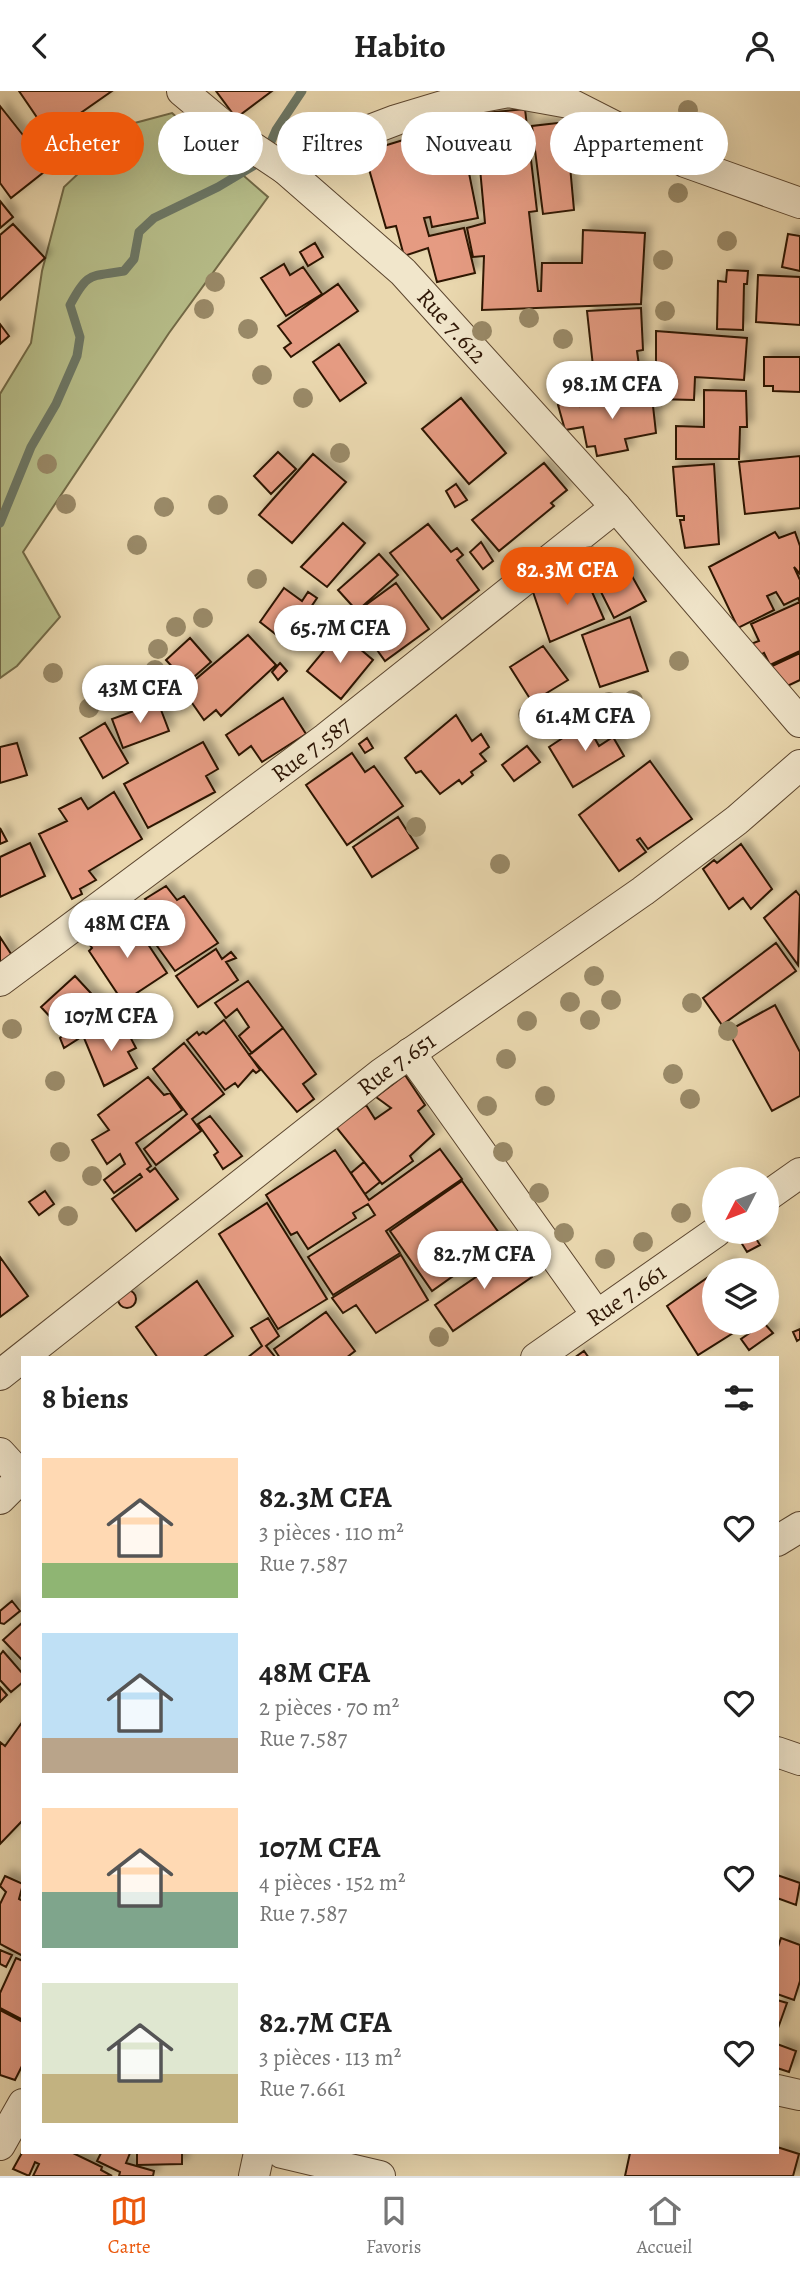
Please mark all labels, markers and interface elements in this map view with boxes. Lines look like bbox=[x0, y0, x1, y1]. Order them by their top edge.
text: Habito bbox=[354, 24, 446, 68]
icon: back bbox=[21, 27, 59, 65]
icon: person bbox=[741, 27, 779, 65]
chip: Acheter bbox=[21, 112, 144, 175]
chip: Louer bbox=[158, 112, 263, 175]
chip: Filtres bbox=[277, 112, 387, 175]
chip: Nouveau bbox=[401, 112, 536, 175]
chip: Appartement bbox=[550, 112, 728, 175]
street label: Rue 7.612 bbox=[410, 282, 494, 370]
pin: 98.1M CFA bbox=[532, 361, 692, 421]
text: 98.1M CFA bbox=[562, 368, 662, 399]
pin: 82.3M CFA bbox=[487, 547, 647, 607]
text: 82.3M CFA bbox=[516, 554, 618, 585]
pin: 65.7M CFA bbox=[260, 605, 420, 665]
text: 65.7M CFA bbox=[290, 612, 390, 643]
pin: 43M CFA bbox=[75, 665, 205, 725]
text: 43M CFA bbox=[98, 672, 182, 703]
pin: 61.4M CFA bbox=[505, 693, 665, 753]
text: 61.4M CFA bbox=[535, 700, 635, 731]
street label: Rue 7.587 bbox=[265, 708, 358, 789]
pin: 48M CFA bbox=[62, 901, 192, 960]
text: 48M CFA bbox=[84, 907, 170, 938]
pin: 107M CFA bbox=[39, 993, 183, 1053]
text: 107M CFA bbox=[65, 1000, 157, 1031]
street label: Rue 7.651 bbox=[350, 1025, 442, 1103]
north arrow bbox=[702, 1167, 779, 1244]
map controls bbox=[702, 1167, 779, 1335]
pin: 82.7M CFA bbox=[404, 1231, 564, 1291]
text: 82.7M CFA bbox=[433, 1238, 535, 1269]
street label: Rue 7.661 bbox=[580, 1256, 672, 1334]
button: layers bbox=[702, 1258, 779, 1335]
text: 8 biens bbox=[42, 1378, 129, 1418]
icon: filters bbox=[720, 1379, 758, 1417]
text: 82.3M CFA bbox=[259, 1477, 392, 1517]
icon: home bbox=[98, 1486, 182, 1570]
icon: heart bbox=[720, 1509, 758, 1547]
text: 3 pièces · 110 m² bbox=[259, 1517, 404, 1548]
text: Rue 7.587 bbox=[259, 1548, 347, 1579]
text: 48M CFA bbox=[259, 1652, 370, 1692]
icon: home bbox=[98, 1661, 182, 1745]
icon: heart bbox=[720, 1684, 758, 1722]
text: 2 pièces · 70 m² bbox=[259, 1692, 399, 1723]
text: Rue 7.587 bbox=[259, 1723, 347, 1754]
text: 107M CFA bbox=[259, 1827, 380, 1867]
icon: home bbox=[98, 1836, 182, 1920]
icon: heart bbox=[720, 1859, 758, 1897]
text: 4 pièces · 152 m² bbox=[259, 1867, 405, 1898]
text: Rue 7.587 bbox=[259, 1898, 347, 1929]
text: 82.7M CFA bbox=[259, 2002, 391, 2042]
icon: home bbox=[98, 2011, 182, 2095]
icon: heart bbox=[720, 2034, 758, 2072]
text: 3 pièces · 113 m² bbox=[259, 2042, 401, 2073]
text: Rue 7.661 bbox=[259, 2073, 345, 2104]
tab: Carte bbox=[108, 2192, 151, 2260]
tab: Favoris bbox=[366, 2192, 421, 2260]
tab: Accueil bbox=[637, 2192, 692, 2260]

